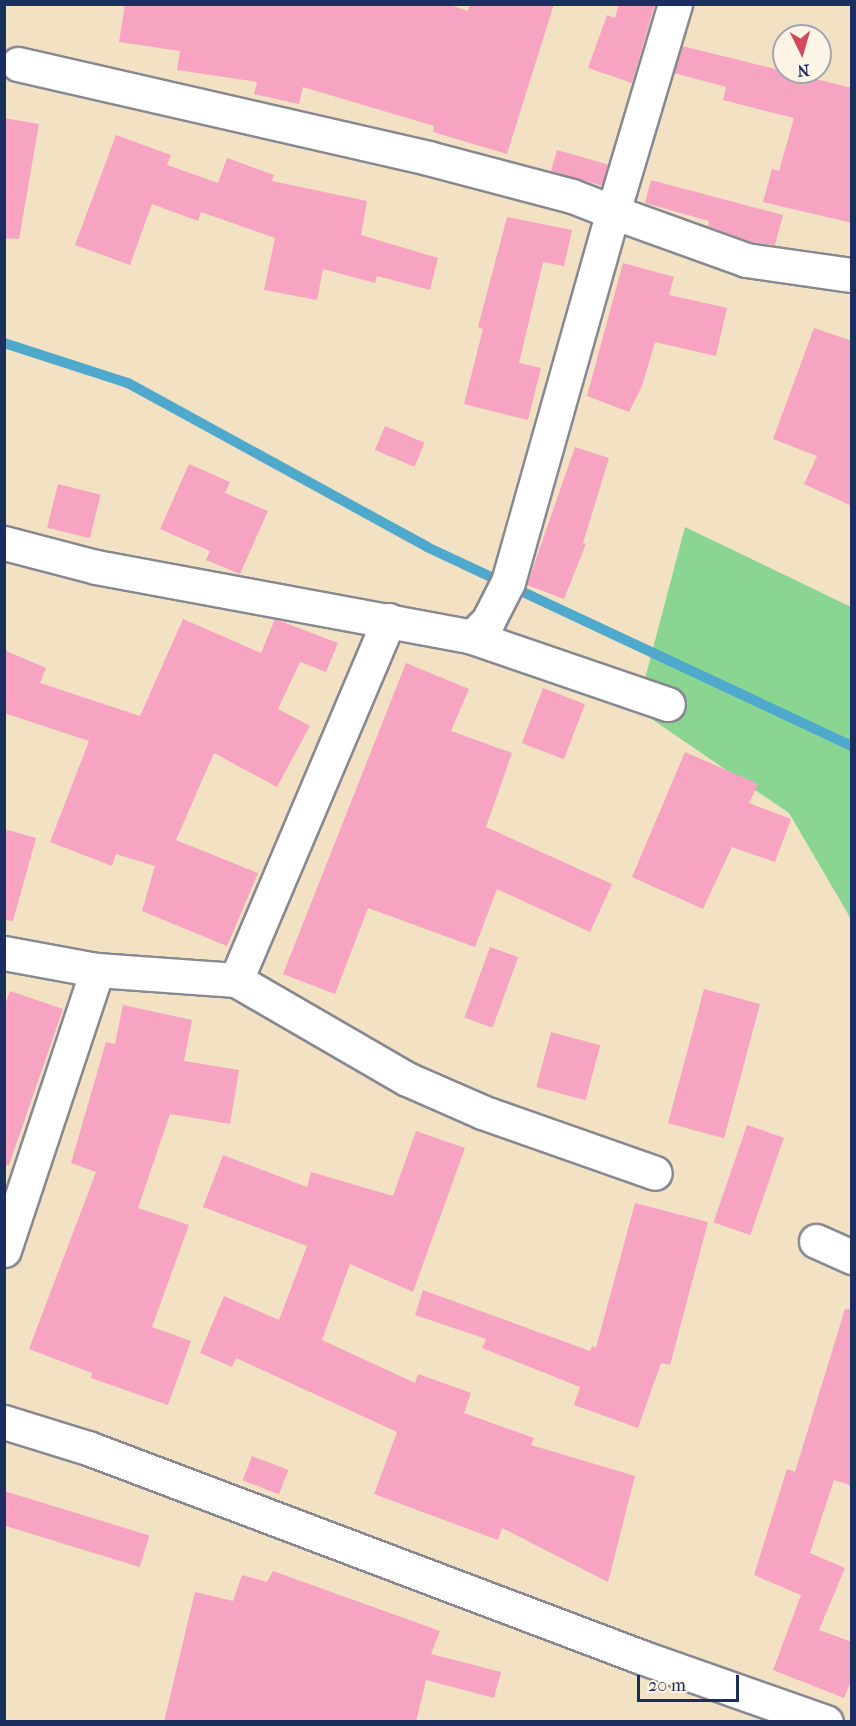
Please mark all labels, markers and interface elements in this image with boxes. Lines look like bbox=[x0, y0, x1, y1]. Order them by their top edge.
north arrow bbox=[772, 24, 832, 84]
text: N bbox=[797, 60, 810, 80]
scale bar bbox=[640, 1663, 742, 1701]
text: 20 m bbox=[648, 1675, 686, 1696]

